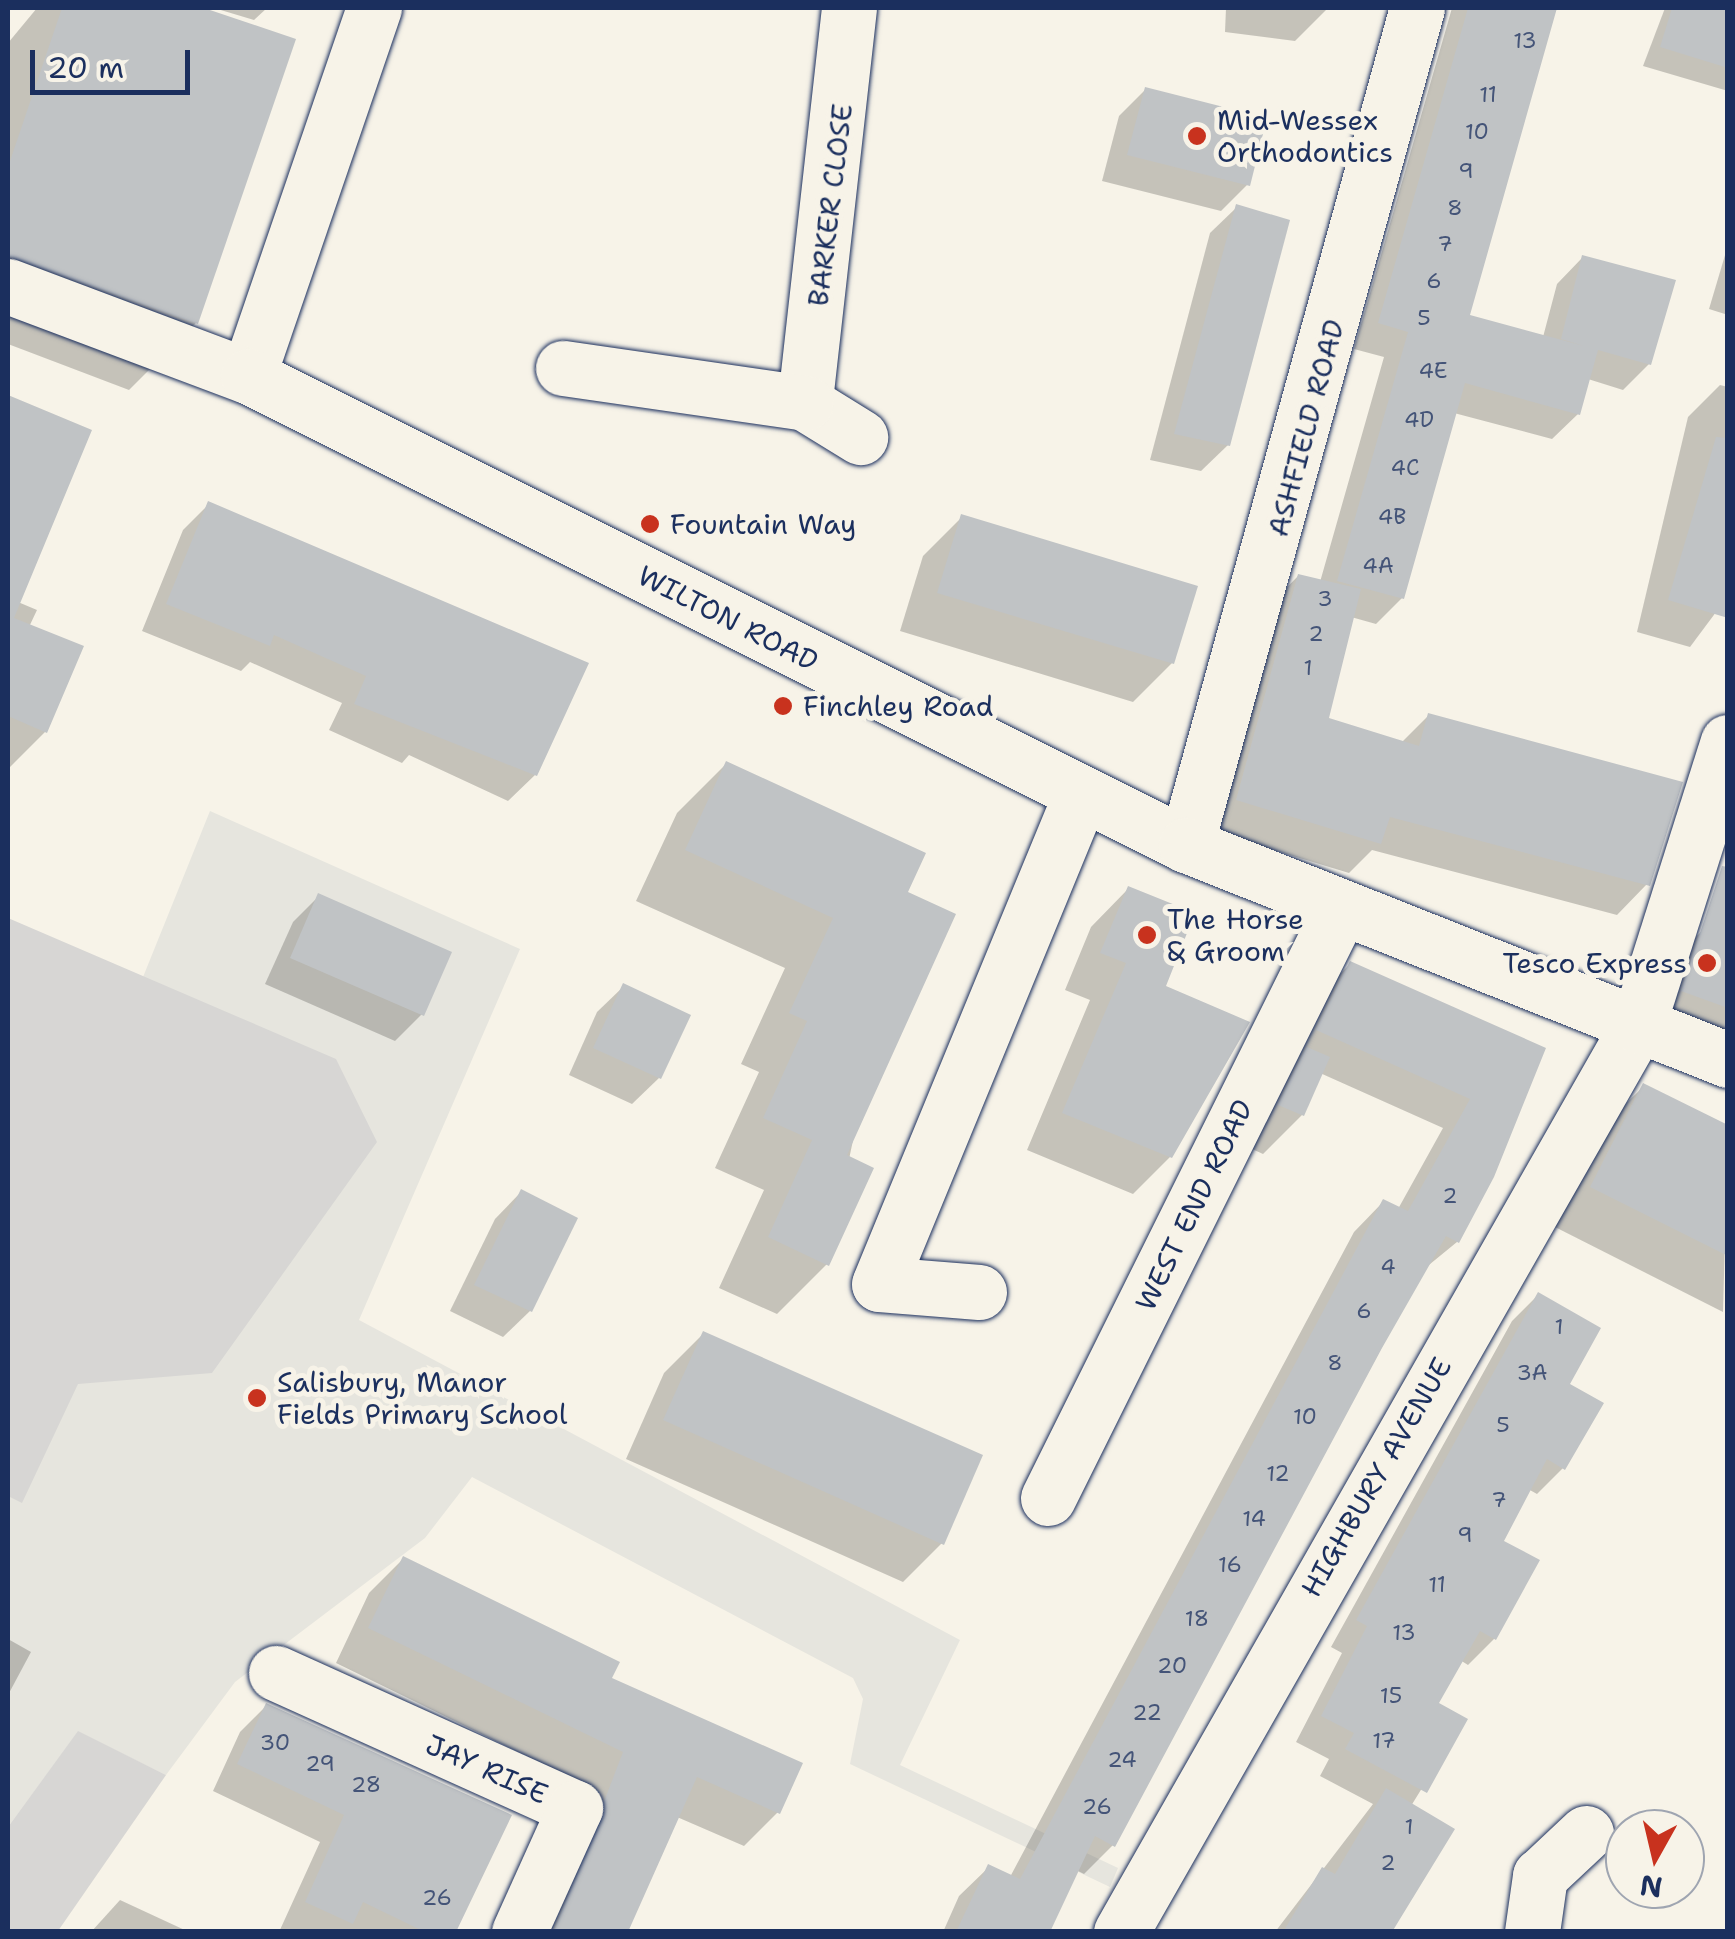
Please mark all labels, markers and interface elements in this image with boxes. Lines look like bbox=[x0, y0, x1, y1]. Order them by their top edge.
house number: 13 bbox=[1513, 28, 1537, 54]
scale bar bbox=[35, 30, 195, 92]
text: 20 m bbox=[47, 47, 124, 88]
house number: 11 bbox=[1479, 82, 1497, 108]
street label: BARKER CLOSE bbox=[801, 102, 859, 308]
place label: Mid-Wessex Orthodontics bbox=[1217, 103, 1393, 169]
house number: 10 bbox=[1465, 119, 1489, 145]
marker: Mid-Wessex Orthodontics bbox=[1186, 125, 1208, 147]
house number: 9 bbox=[1458, 158, 1474, 184]
house number: 8 bbox=[1447, 195, 1463, 221]
house number: 7 bbox=[1437, 231, 1453, 257]
house number: 6 bbox=[1426, 268, 1442, 294]
house number: 5 bbox=[1417, 305, 1431, 331]
street label: ASHFIELD ROAD bbox=[1261, 316, 1351, 540]
house number: 4E bbox=[1418, 358, 1448, 384]
house number: 4D bbox=[1404, 407, 1434, 433]
house number: 4C bbox=[1391, 455, 1419, 481]
house number: 4B bbox=[1378, 504, 1406, 530]
place label: Fountain Way bbox=[670, 507, 856, 541]
marker: Fountain Way bbox=[639, 513, 661, 535]
house number: 4A bbox=[1362, 553, 1394, 579]
street label: WILTON ROAD bbox=[632, 558, 824, 678]
house number: 3 bbox=[1317, 586, 1333, 612]
house number: 2 bbox=[1308, 621, 1324, 647]
house number: 1 bbox=[1303, 655, 1313, 681]
place label: Finchley Road bbox=[803, 689, 994, 723]
marker: Finchley Road bbox=[772, 695, 794, 717]
place label: The Horse & Groom bbox=[1167, 902, 1304, 968]
marker: The Horse & Groom bbox=[1136, 924, 1158, 946]
place label: Tesco Express bbox=[1502, 946, 1687, 980]
marker: Tesco Express bbox=[1696, 952, 1718, 974]
street label: WEST END ROAD bbox=[1128, 1094, 1260, 1316]
house number: 2 bbox=[1442, 1183, 1458, 1209]
house number: 4 bbox=[1380, 1254, 1396, 1280]
house number: 6 bbox=[1356, 1298, 1372, 1324]
house number: 1 bbox=[1554, 1314, 1564, 1340]
house number: 8 bbox=[1327, 1350, 1343, 1376]
street label: HIGHBURY AVENUE bbox=[1294, 1351, 1458, 1603]
house number: 3A bbox=[1517, 1360, 1547, 1386]
place label: Salisbury, Manor Fields Primary School bbox=[277, 1365, 567, 1431]
marker: Salisbury, Manor Fields Primary School bbox=[246, 1387, 268, 1409]
house number: 10 bbox=[1293, 1404, 1317, 1430]
house number: 5 bbox=[1496, 1412, 1510, 1438]
house number: 12 bbox=[1266, 1461, 1290, 1487]
house number: 7 bbox=[1491, 1487, 1507, 1513]
house number: 14 bbox=[1242, 1506, 1266, 1532]
house number: 9 bbox=[1457, 1522, 1473, 1548]
house number: 16 bbox=[1218, 1552, 1242, 1578]
house number: 11 bbox=[1428, 1572, 1446, 1598]
house number: 18 bbox=[1185, 1606, 1209, 1632]
house number: 13 bbox=[1392, 1620, 1416, 1646]
house number: 20 bbox=[1157, 1653, 1187, 1679]
house number: 15 bbox=[1380, 1683, 1402, 1709]
house number: 22 bbox=[1132, 1700, 1162, 1726]
street label: JAY RISE bbox=[421, 1727, 553, 1811]
house number: 17 bbox=[1372, 1728, 1396, 1754]
house number: 30 bbox=[260, 1730, 290, 1756]
house number: 24 bbox=[1107, 1747, 1137, 1773]
house number: 29 bbox=[305, 1751, 335, 1777]
house number: 28 bbox=[351, 1772, 381, 1798]
house number: 26 bbox=[1082, 1794, 1112, 1820]
north arrow bbox=[1605, 1809, 1705, 1909]
house number: 1 bbox=[1404, 1814, 1414, 1840]
house number: 2 bbox=[1380, 1850, 1396, 1876]
text: N bbox=[1637, 1866, 1665, 1907]
house number: 26 bbox=[422, 1885, 452, 1911]

